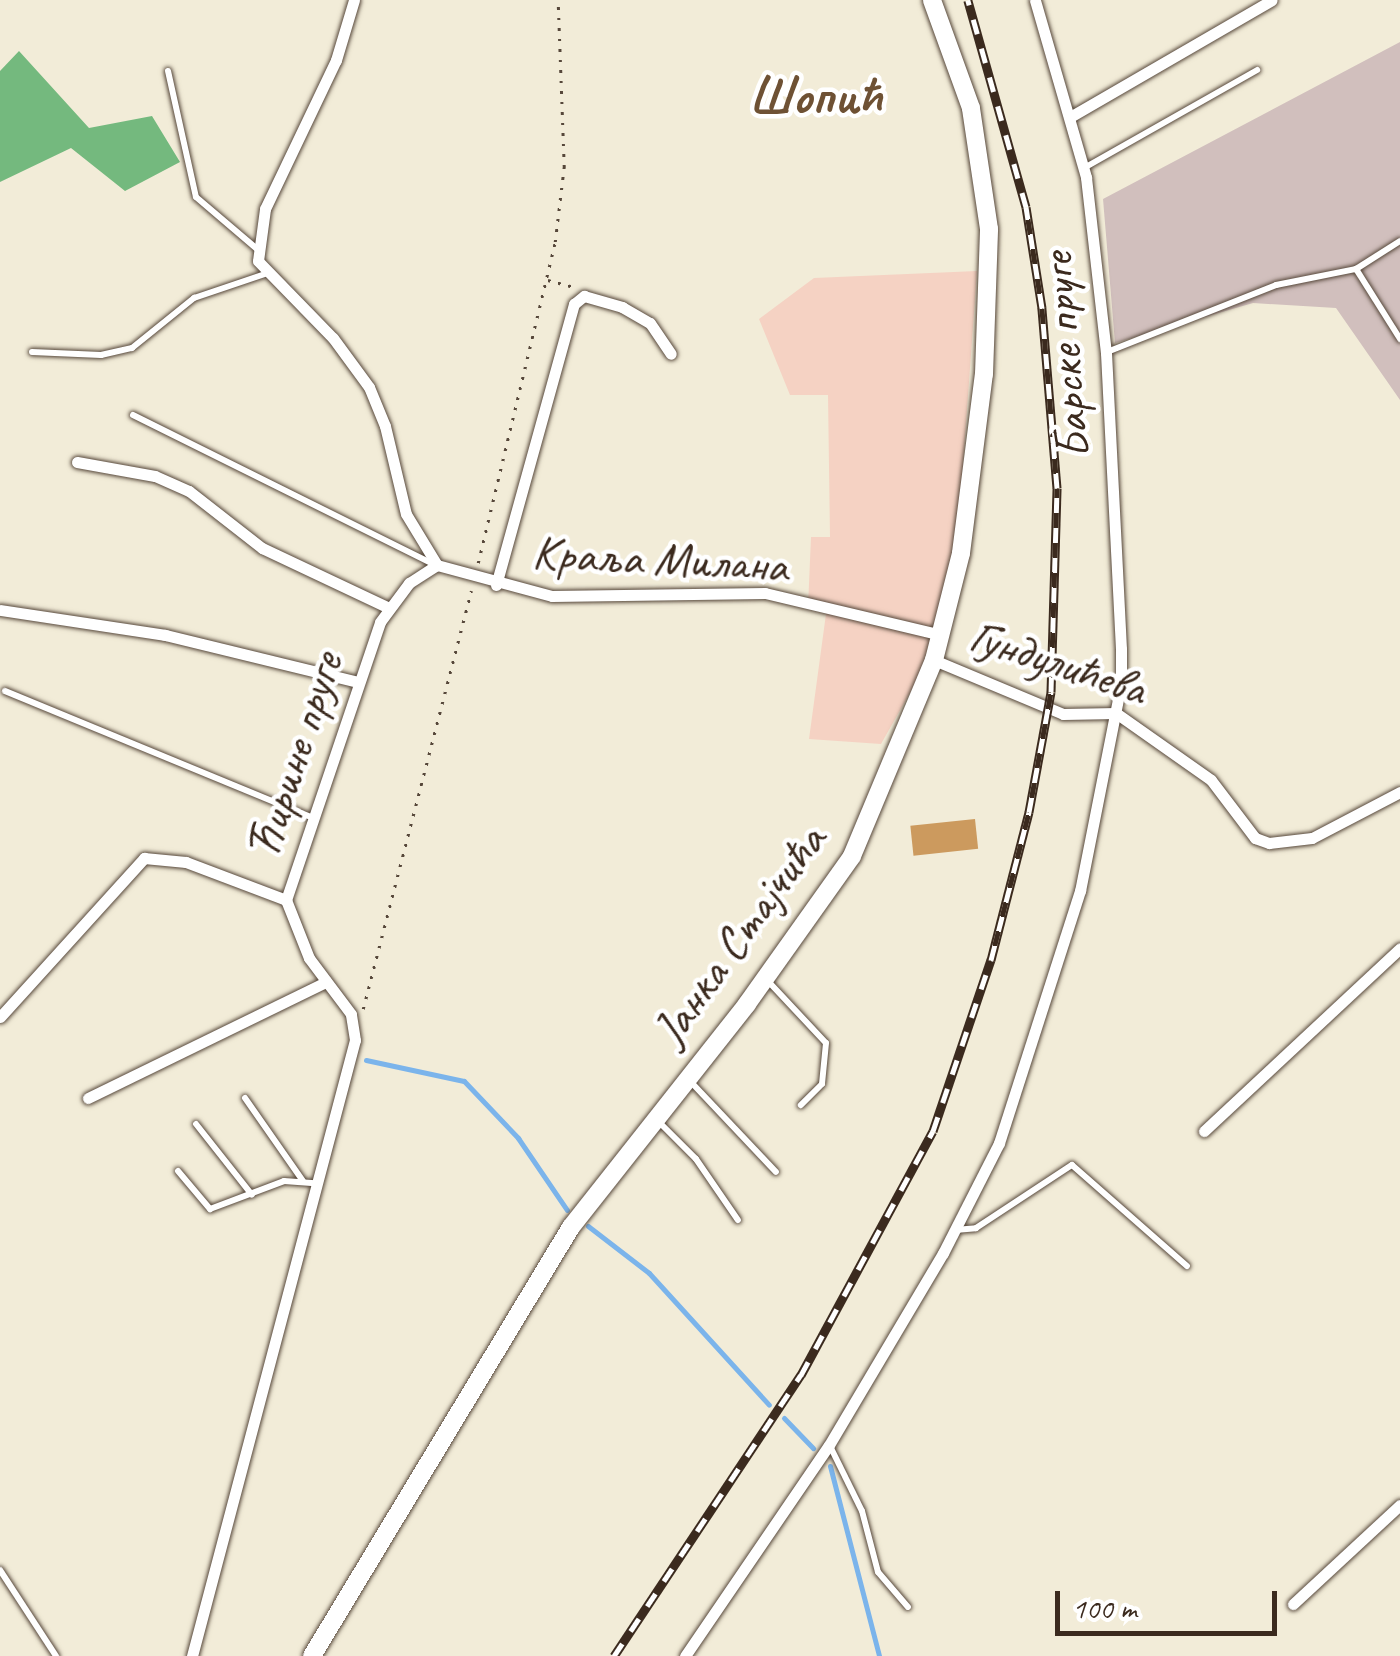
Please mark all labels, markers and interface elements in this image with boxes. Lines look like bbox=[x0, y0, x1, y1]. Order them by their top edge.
district label: Шопић bbox=[748, 66, 882, 128]
street label: Барске пруге bbox=[1027, 251, 1103, 461]
street label: Краља Милана bbox=[534, 524, 786, 594]
street label: Гундулићева bbox=[963, 607, 1153, 717]
street label: Ћирине пруге bbox=[233, 645, 355, 869]
street label: Јанка Стајчића bbox=[640, 814, 838, 1056]
scale bar bbox=[1060, 1571, 1282, 1633]
text: 100 m bbox=[1072, 1589, 1137, 1627]

